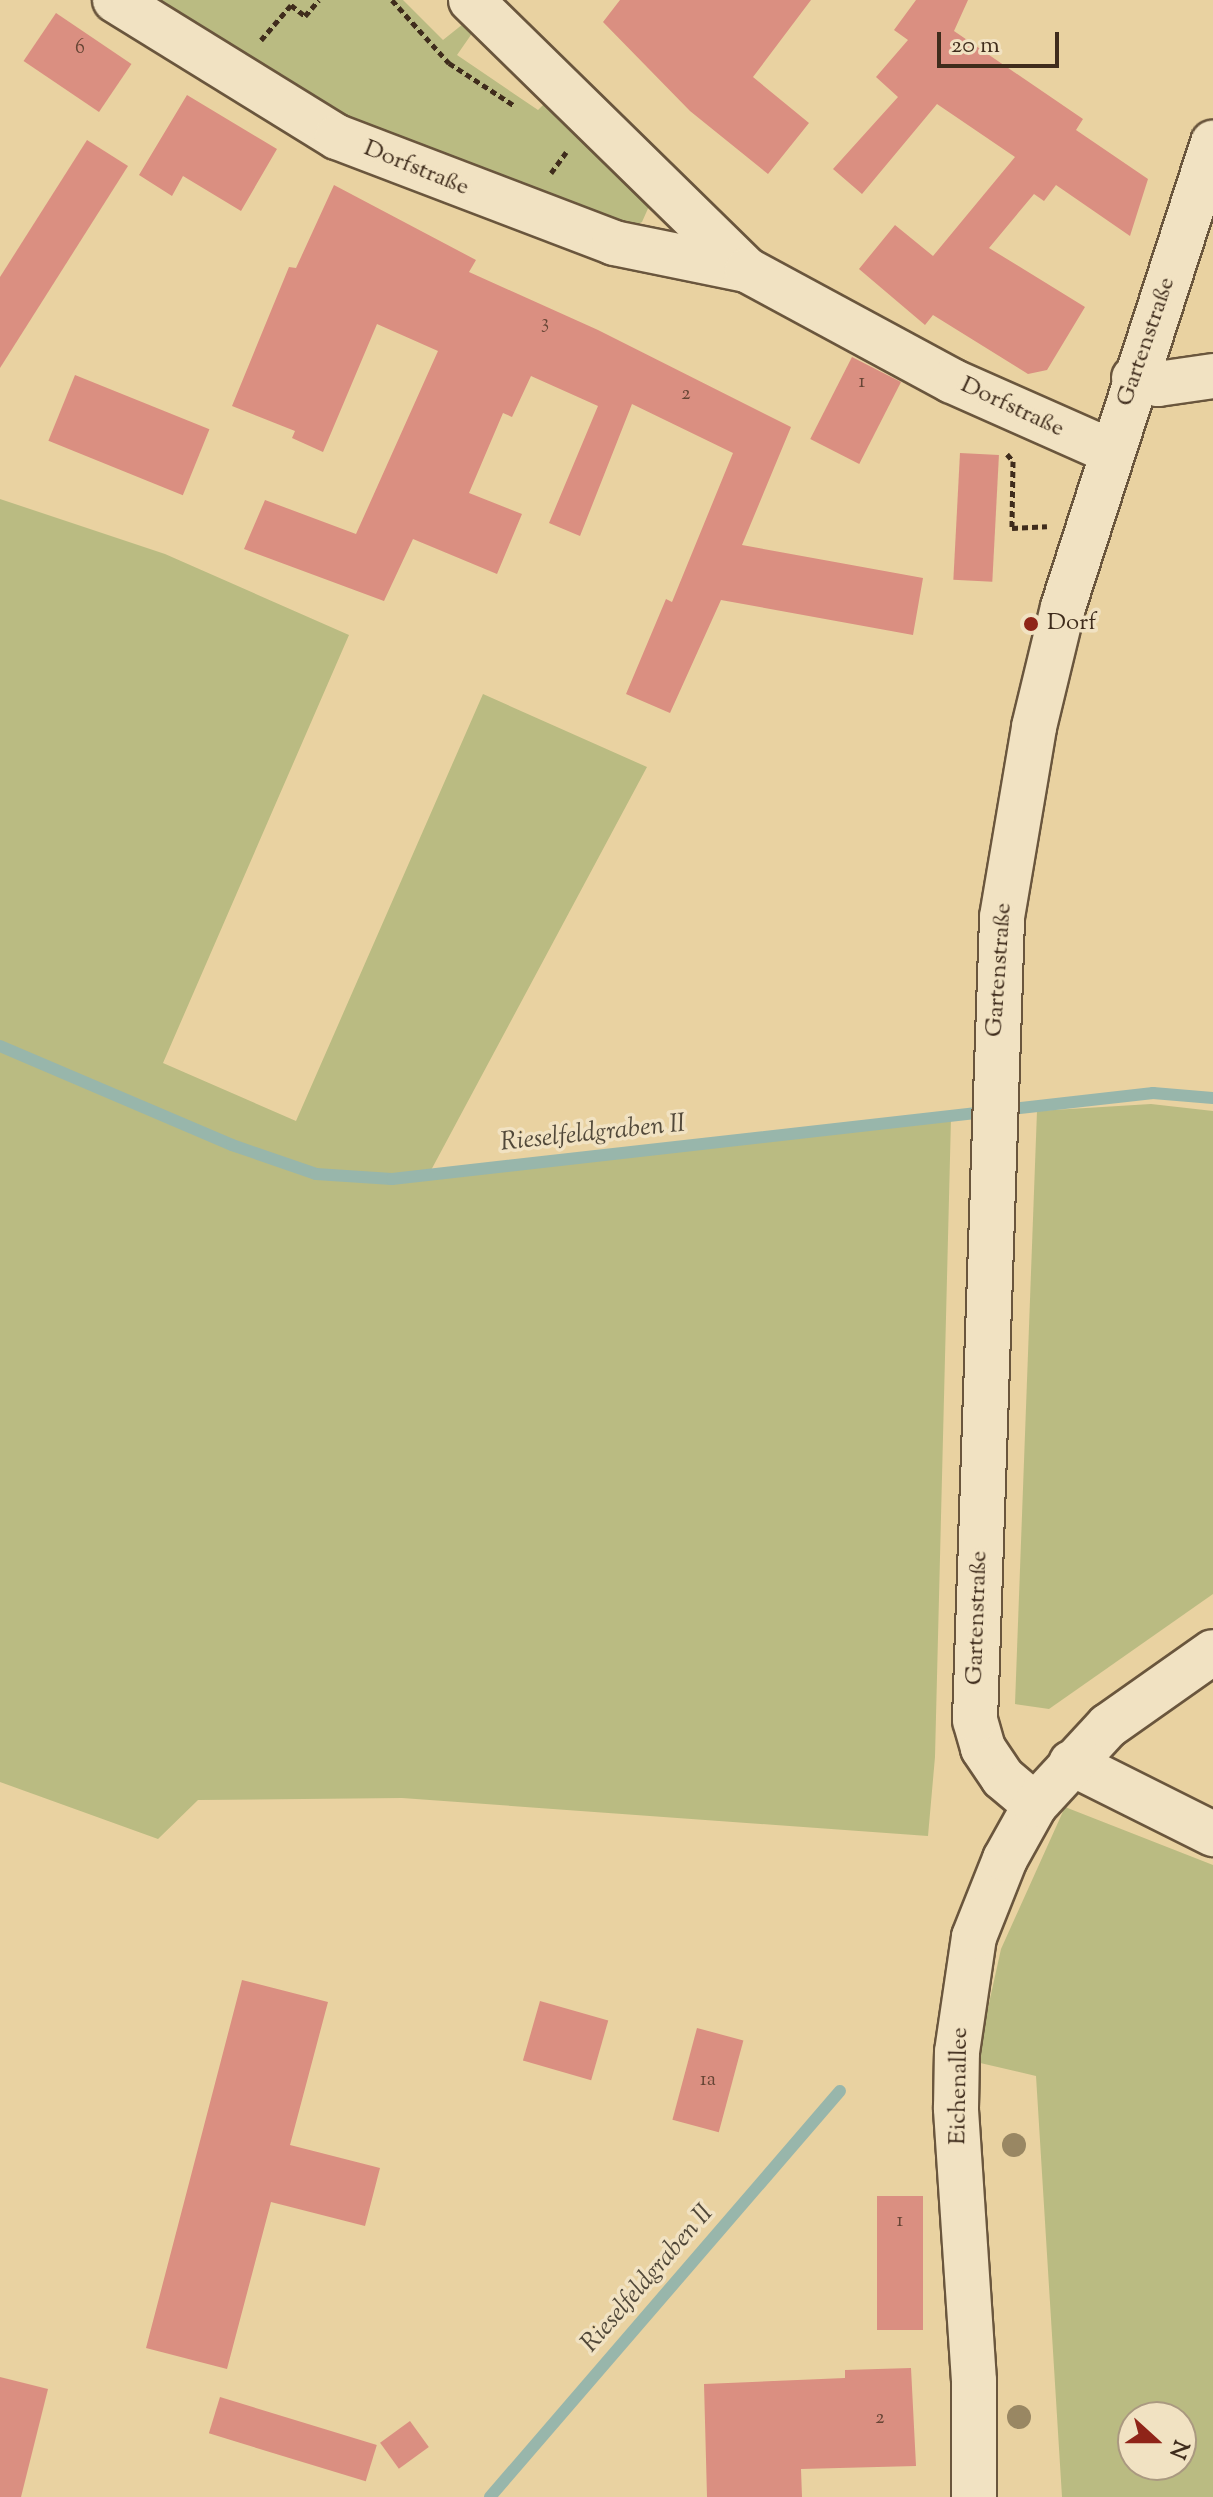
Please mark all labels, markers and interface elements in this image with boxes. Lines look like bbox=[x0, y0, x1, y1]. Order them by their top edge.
scale bar bbox=[941, 16, 1063, 66]
text: 20 m bbox=[951, 29, 1000, 63]
house number: 6 bbox=[75, 36, 85, 60]
street label: Dorfstraße bbox=[359, 135, 473, 203]
street label: Gartenstraße bbox=[1111, 274, 1183, 410]
house number: 3 bbox=[541, 311, 549, 335]
house number: 1 bbox=[859, 370, 865, 394]
street label: Dorfstraße bbox=[956, 372, 1068, 444]
house number: 2 bbox=[681, 382, 691, 406]
place label: Dorf bbox=[1047, 610, 1096, 638]
marker: Dorf bbox=[1022, 615, 1040, 633]
street label: Gartenstraße bbox=[981, 902, 1019, 1038]
water label: Rieselfeldgraben II bbox=[499, 1109, 687, 1159]
street label: Gartenstraße bbox=[961, 1550, 995, 1686]
street label: Eichenallee bbox=[945, 2027, 975, 2145]
house number: 1a bbox=[700, 2068, 716, 2092]
water label: Rieselfeldgraben II bbox=[575, 2199, 721, 2359]
house number: 1 bbox=[897, 2209, 903, 2233]
north arrow bbox=[1117, 2401, 1197, 2481]
house number: 2 bbox=[875, 2406, 885, 2430]
text: N bbox=[1159, 2435, 1196, 2463]

